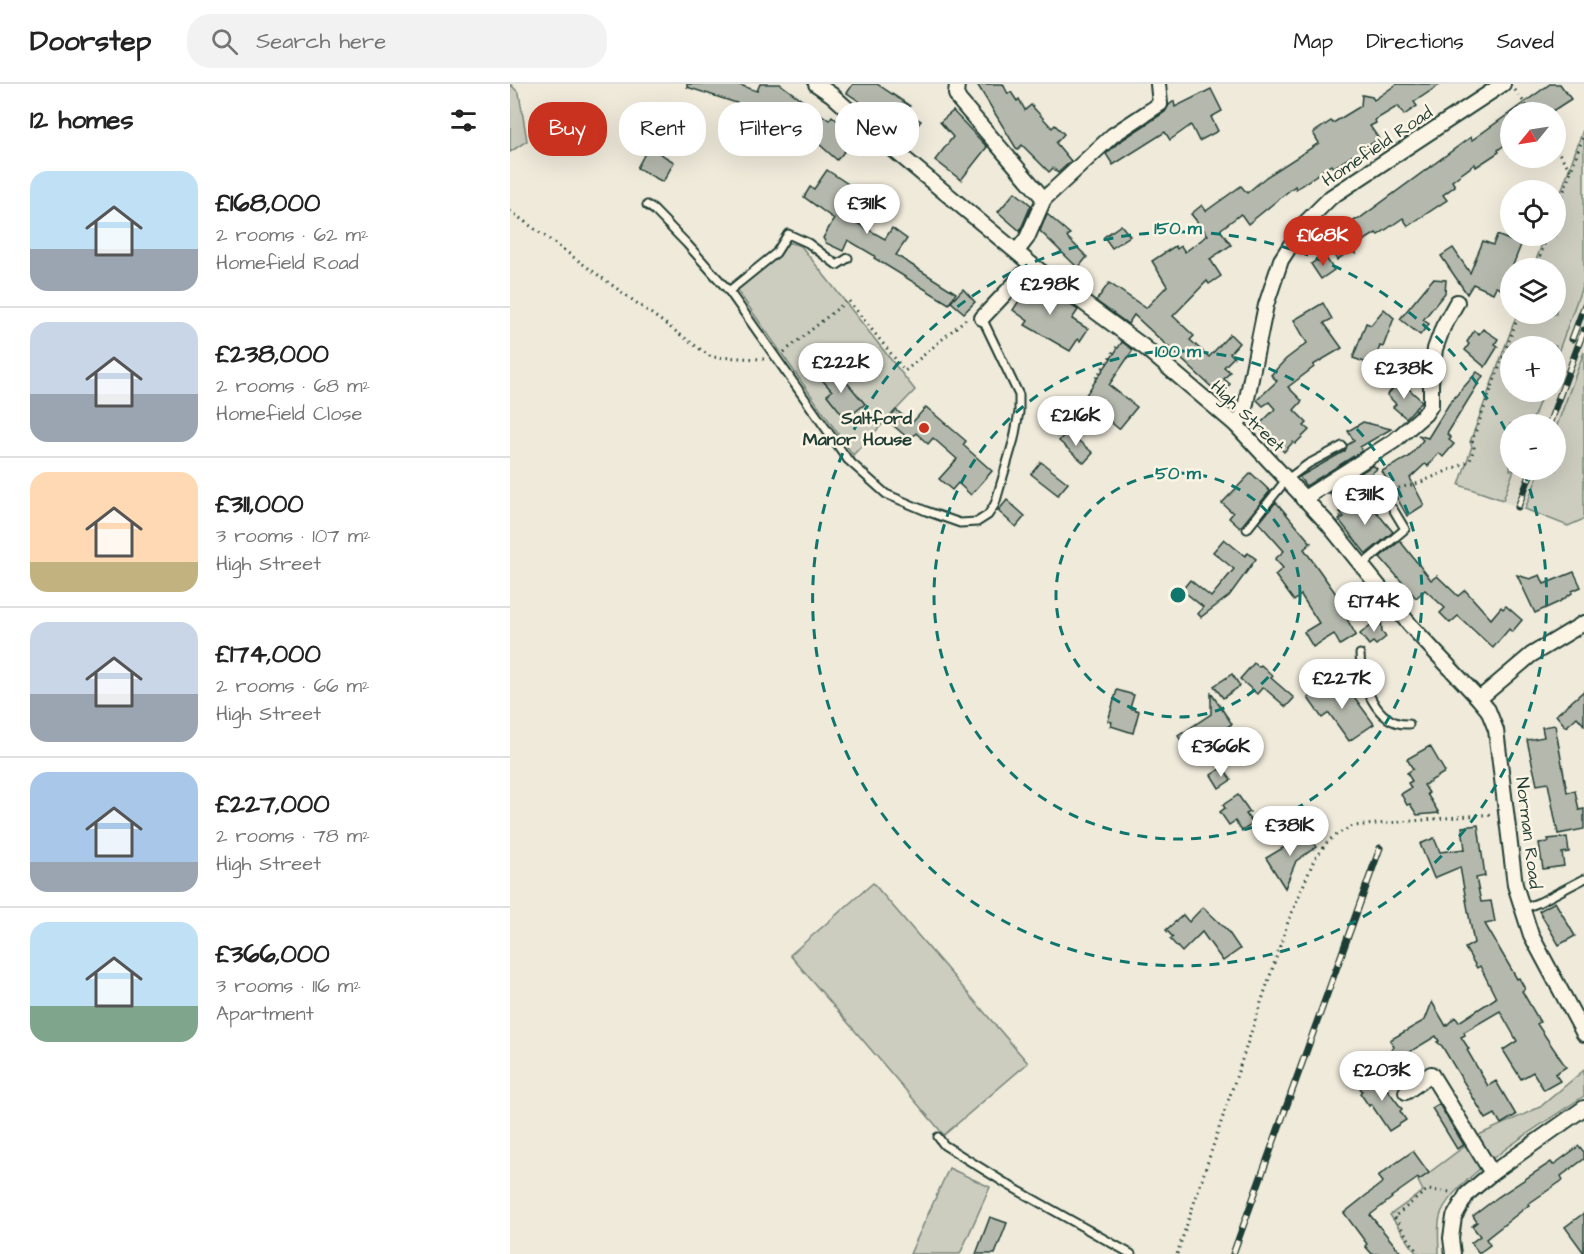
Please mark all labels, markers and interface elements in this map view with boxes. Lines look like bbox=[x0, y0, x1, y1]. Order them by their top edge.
search box bbox=[187, 14, 607, 68]
text: Doorstep bbox=[30, 22, 151, 61]
icon: search bbox=[208, 25, 241, 58]
text: Search here bbox=[256, 26, 386, 57]
text: Map bbox=[1293, 27, 1333, 56]
text: Directions bbox=[1366, 27, 1464, 56]
text: Saved bbox=[1497, 27, 1554, 56]
street label: Homefield Road bbox=[1317, 100, 1438, 193]
text: 12 homes bbox=[30, 102, 133, 138]
chip: Buy bbox=[528, 102, 607, 156]
chip: Rent bbox=[619, 102, 706, 156]
chip: Filters bbox=[718, 102, 823, 156]
chip: New bbox=[835, 102, 919, 156]
north arrow bbox=[1500, 102, 1566, 168]
map controls bbox=[1500, 102, 1566, 480]
icon: filters bbox=[447, 104, 480, 137]
button: locate bbox=[1500, 180, 1566, 246]
pin: £311K bbox=[825, 184, 909, 235]
text: £168,000 bbox=[216, 185, 320, 221]
text: £311K bbox=[848, 189, 886, 217]
icon: home bbox=[78, 195, 150, 267]
text: 150 m bbox=[1154, 216, 1203, 241]
pin: £168K bbox=[1281, 216, 1365, 267]
text: 2 rooms · 62 m² bbox=[216, 221, 368, 249]
text: £168K bbox=[1298, 221, 1348, 249]
text: Homefield Road bbox=[216, 249, 359, 277]
button: layers bbox=[1500, 258, 1566, 324]
pin: £298K bbox=[1008, 265, 1092, 316]
text: £298K bbox=[1021, 270, 1079, 298]
text: £238,000 bbox=[216, 336, 329, 372]
button: + bbox=[1500, 336, 1566, 402]
text: 100 m bbox=[1155, 339, 1202, 364]
pin: £222K bbox=[799, 343, 883, 394]
icon: home bbox=[78, 346, 150, 418]
text: £222K bbox=[812, 348, 870, 376]
pin: £238K bbox=[1362, 349, 1446, 400]
text: £238K bbox=[1375, 354, 1433, 382]
text: 2 rooms · 68 m² bbox=[216, 372, 370, 400]
street label: High Street bbox=[1204, 375, 1291, 459]
pin: £216K bbox=[1034, 396, 1118, 447]
text: Homefield Close bbox=[216, 400, 362, 428]
text: £216K bbox=[1051, 401, 1101, 429]
place label: Saltford Manor House bbox=[803, 406, 913, 452]
button: − bbox=[1500, 414, 1566, 480]
marker: Saltford Manor House bbox=[917, 421, 931, 435]
text: 50 m bbox=[1155, 461, 1202, 486]
pin: £311K bbox=[1323, 475, 1407, 526]
text: £311K bbox=[1346, 480, 1384, 508]
text: £311,000 bbox=[216, 486, 304, 522]
icon: home bbox=[78, 496, 150, 568]
text: 3 rooms · 107 m² bbox=[216, 522, 371, 550]
text: High Street bbox=[216, 550, 321, 578]
pin: £174K bbox=[1332, 582, 1416, 633]
centre of rings bbox=[1168, 585, 1188, 605]
text: £174K bbox=[1348, 587, 1400, 615]
text: £174,000 bbox=[216, 636, 321, 672]
icon: home bbox=[78, 646, 150, 718]
pin: £227K bbox=[1300, 659, 1384, 710]
text: £227K bbox=[1313, 664, 1371, 692]
text: 2 rooms · 66 m² bbox=[216, 672, 370, 700]
text: High Street bbox=[216, 700, 321, 728]
pin: £366K bbox=[1179, 727, 1263, 778]
text: £366K bbox=[1192, 732, 1250, 760]
street label: Norman Road bbox=[1509, 776, 1548, 890]
text: £227,000 bbox=[216, 786, 330, 822]
icon: home bbox=[78, 796, 150, 868]
pin: £381K bbox=[1248, 806, 1332, 857]
text: £381K bbox=[1266, 811, 1314, 839]
text: 2 rooms · 78 m² bbox=[216, 822, 370, 850]
text: High Street bbox=[216, 850, 321, 878]
text: £366,000 bbox=[216, 936, 330, 972]
icon: home bbox=[78, 946, 150, 1018]
text: 3 rooms · 116 m² bbox=[216, 972, 361, 1000]
text: Apartment bbox=[216, 1000, 314, 1028]
pin: £203K bbox=[1340, 1051, 1424, 1102]
text: £203K bbox=[1353, 1056, 1411, 1084]

